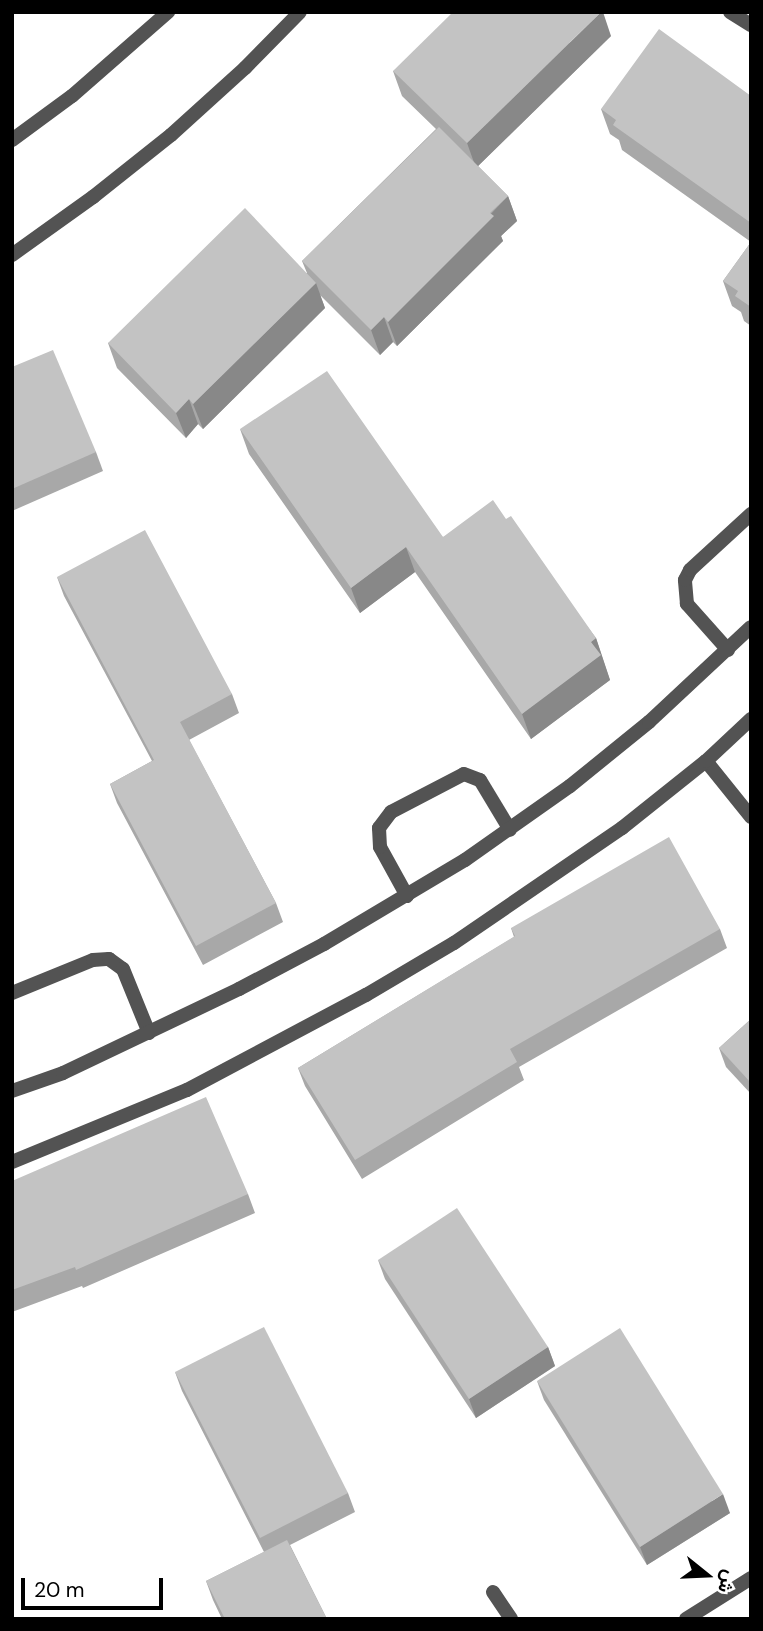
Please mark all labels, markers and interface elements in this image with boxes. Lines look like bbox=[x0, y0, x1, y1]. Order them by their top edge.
north arrow bbox=[672, 1540, 742, 1610]
scale bar bbox=[24, 1564, 166, 1608]
text: ش bbox=[712, 1567, 743, 1596]
text: 20 m bbox=[34, 1576, 85, 1604]

